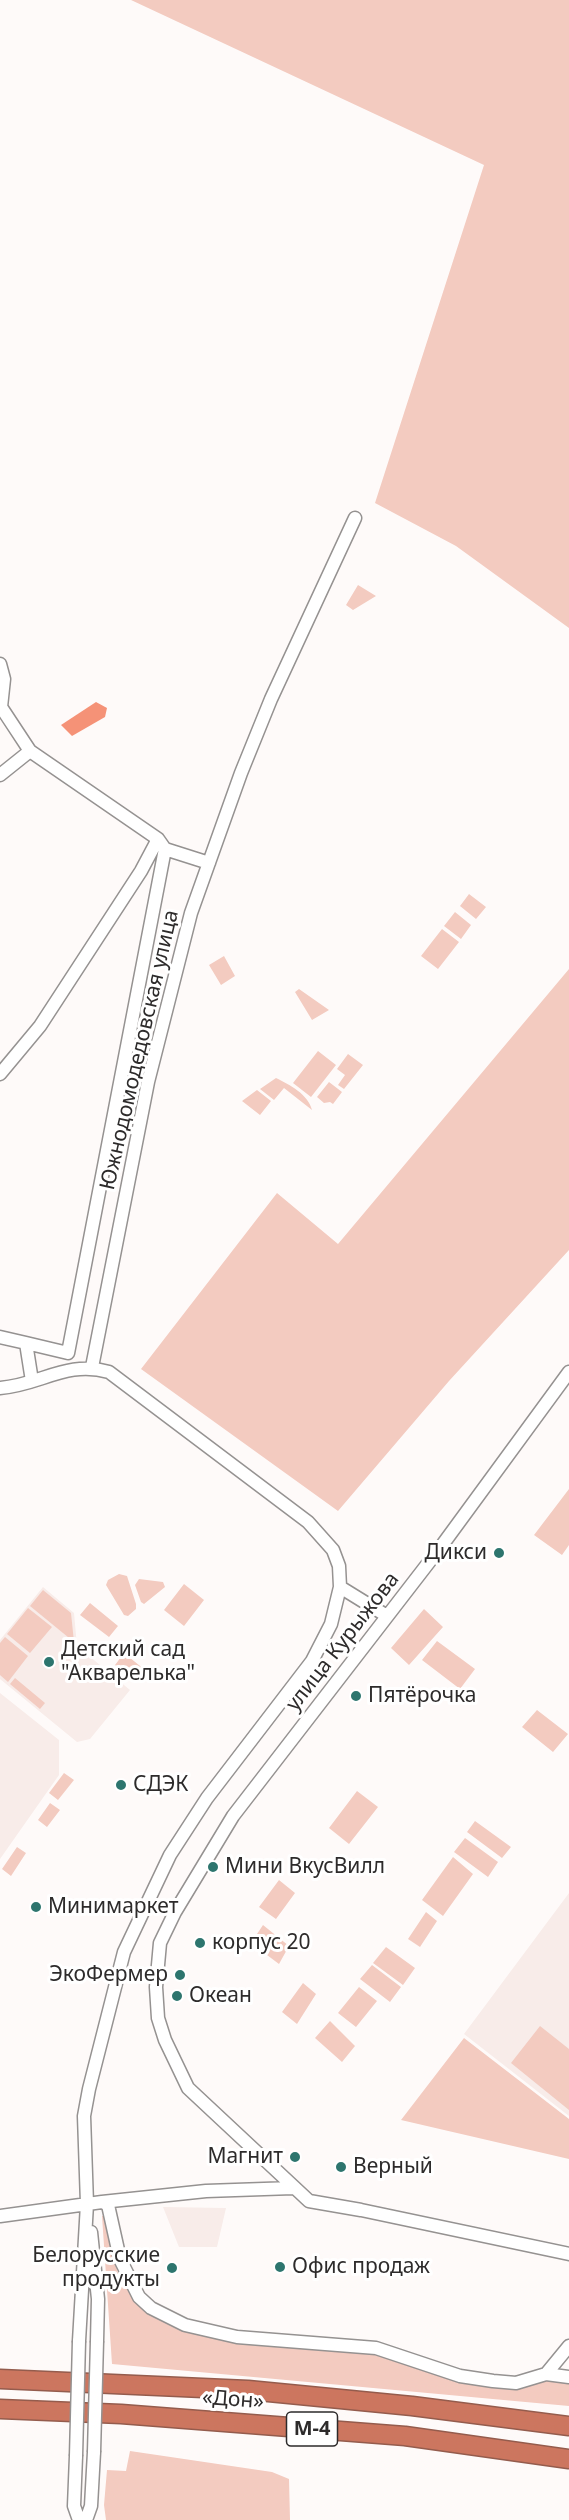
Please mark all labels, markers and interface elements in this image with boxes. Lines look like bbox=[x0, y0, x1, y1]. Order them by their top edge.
street label: Южнодомодедовская улица bbox=[96, 908, 184, 1192]
place label: Дикси bbox=[425, 1540, 487, 1566]
marker: Дикси bbox=[492, 1546, 506, 1560]
street label: улица Курыжова bbox=[281, 1568, 405, 1716]
place label: Детский сад "Акварелька" bbox=[61, 1637, 195, 1687]
marker: Детский сад "Акварелька" bbox=[42, 1655, 56, 1669]
place label: Пятёрочка bbox=[368, 1683, 476, 1709]
marker: Пятёрочка bbox=[349, 1689, 363, 1703]
place label: СДЭК bbox=[133, 1772, 188, 1798]
marker: СДЭК bbox=[114, 1778, 128, 1792]
place label: Мини ВкусВилл bbox=[225, 1854, 385, 1880]
marker: Мини ВкусВилл bbox=[206, 1860, 220, 1874]
place label: Минимаркет bbox=[48, 1894, 178, 1920]
marker: Минимаркет bbox=[29, 1900, 43, 1914]
place label: корпус 20 bbox=[212, 1930, 311, 1956]
marker: корпус 20 bbox=[193, 1936, 207, 1950]
place label: ЭкоФермер bbox=[49, 1962, 168, 1988]
marker: ЭкоФермер bbox=[173, 1968, 187, 1982]
place label: Океан bbox=[189, 1983, 252, 2009]
marker: Океан bbox=[170, 1989, 184, 2003]
place label: Магнит bbox=[207, 2144, 283, 2170]
marker: Магнит bbox=[288, 2150, 302, 2164]
place label: Верный bbox=[353, 2154, 433, 2180]
marker: Верный bbox=[334, 2160, 348, 2174]
place label: Белорусские продукты bbox=[32, 2243, 160, 2293]
place label: Офис продаж bbox=[292, 2254, 430, 2280]
marker: Офис продаж bbox=[273, 2260, 287, 2274]
marker: Белорусские продукты bbox=[165, 2261, 179, 2275]
street label: «Дон» bbox=[201, 2385, 265, 2415]
road number: М-4 bbox=[286, 2412, 338, 2446]

